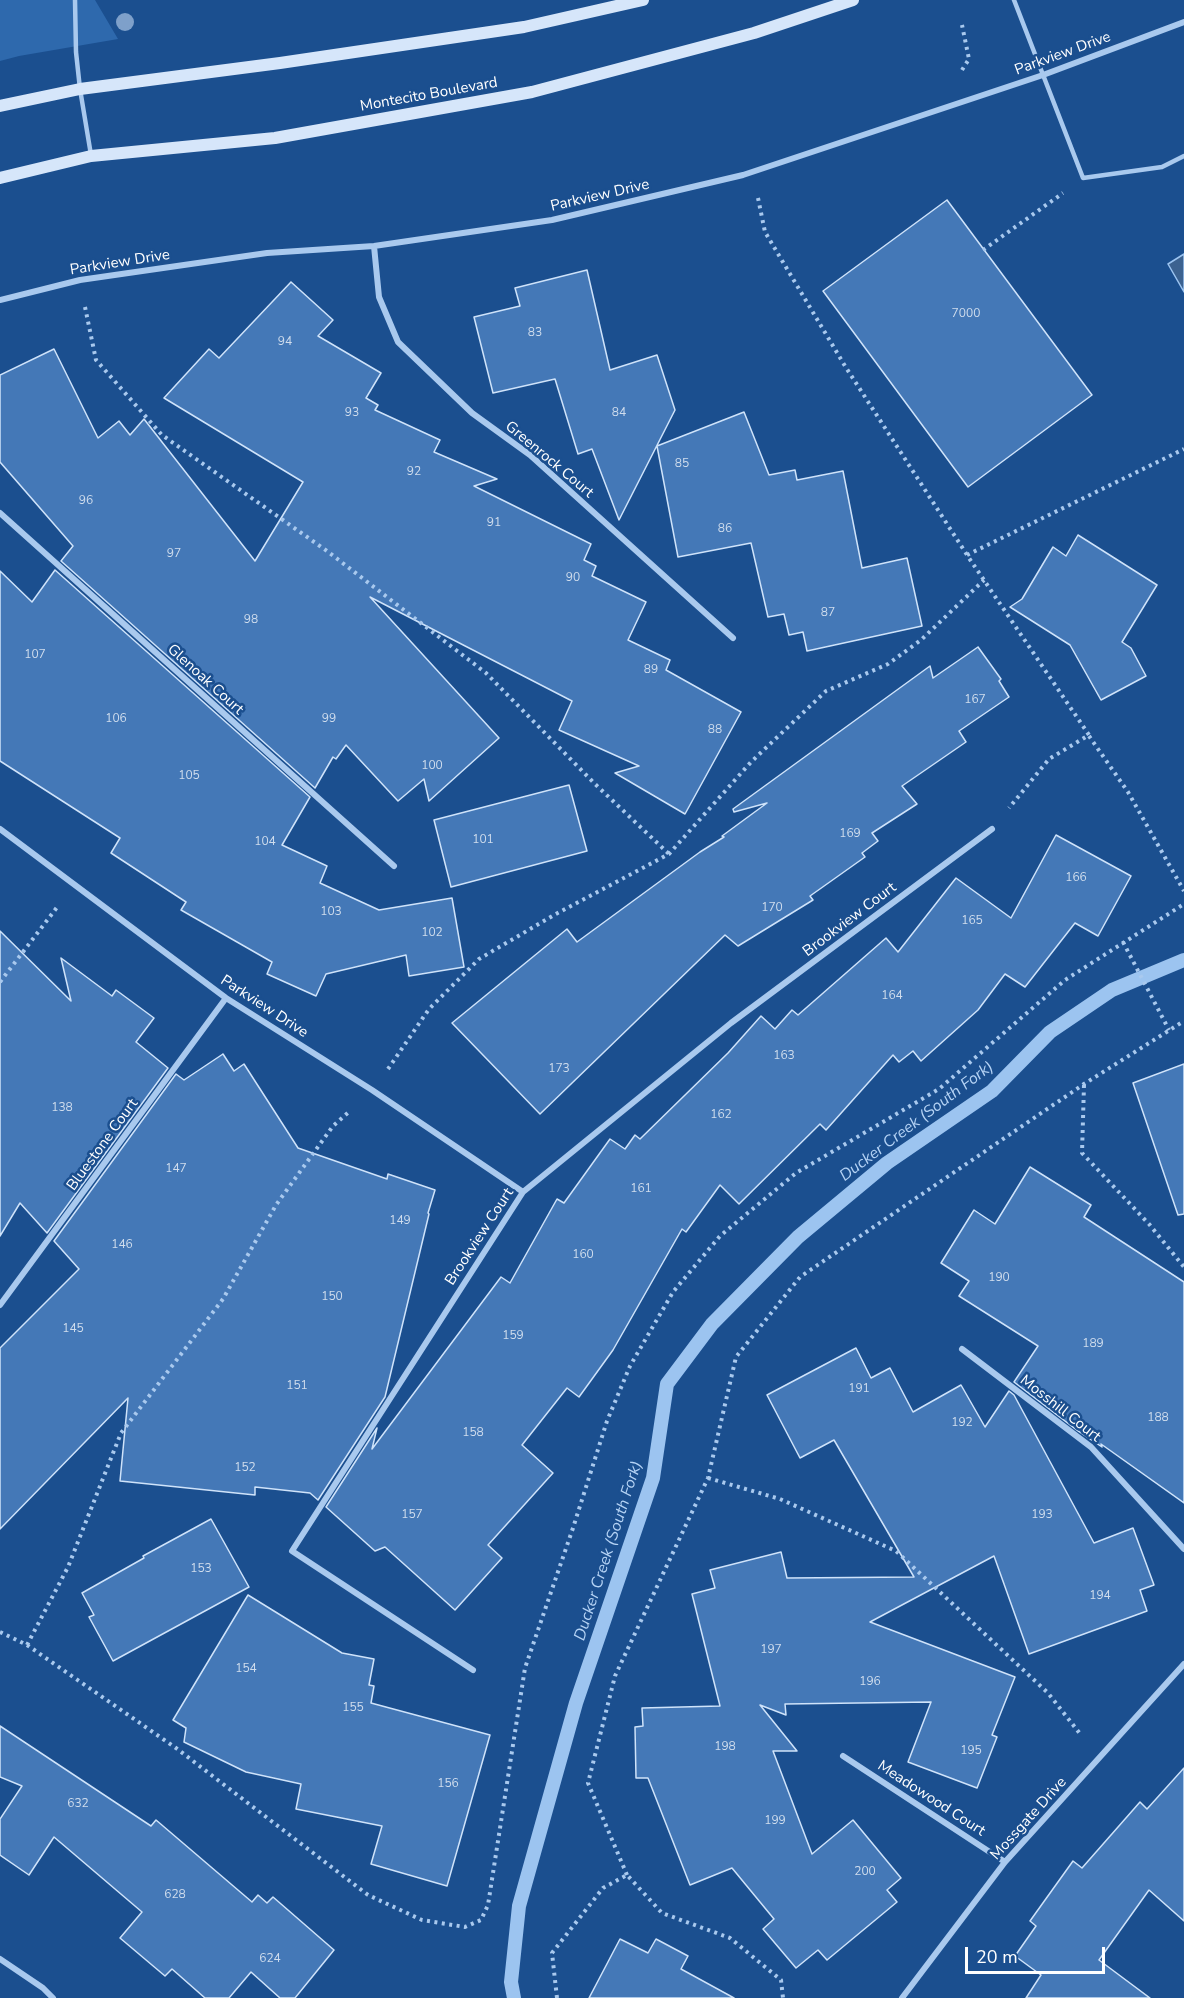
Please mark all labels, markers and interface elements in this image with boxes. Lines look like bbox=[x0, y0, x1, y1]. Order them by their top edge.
street label: Parkview Drive bbox=[1013, 28, 1113, 80]
street label: Montecito Boulevard bbox=[359, 74, 499, 116]
street label: Parkview Drive bbox=[549, 176, 651, 216]
street label: Parkview Drive bbox=[69, 246, 171, 280]
house number: 7000 bbox=[952, 307, 980, 321]
house number: 83 bbox=[528, 326, 542, 340]
house number: 94 bbox=[278, 335, 292, 349]
house number: 93 bbox=[345, 406, 359, 420]
house number: 84 bbox=[612, 406, 626, 420]
street label: Greenrock Court bbox=[501, 418, 597, 502]
house number: 85 bbox=[675, 457, 689, 471]
house number: 92 bbox=[407, 465, 421, 479]
house number: 96 bbox=[79, 494, 93, 508]
house number: 91 bbox=[487, 516, 501, 530]
house number: 86 bbox=[718, 522, 732, 536]
house number: 97 bbox=[167, 547, 181, 561]
house number: 90 bbox=[566, 571, 580, 585]
house number: 87 bbox=[821, 606, 835, 620]
house number: 98 bbox=[244, 613, 258, 627]
street label: Glenoak Court bbox=[163, 641, 247, 719]
house number: 107 bbox=[24, 648, 46, 662]
house number: 89 bbox=[644, 663, 658, 677]
house number: 167 bbox=[964, 693, 986, 707]
house number: 106 bbox=[105, 712, 127, 726]
house number: 99 bbox=[322, 712, 336, 726]
house number: 88 bbox=[708, 723, 722, 737]
house number: 100 bbox=[421, 759, 443, 773]
house number: 105 bbox=[178, 769, 200, 783]
house number: 169 bbox=[839, 827, 861, 841]
house number: 101 bbox=[472, 833, 494, 847]
house number: 104 bbox=[254, 835, 276, 849]
house number: 166 bbox=[1065, 871, 1087, 885]
street label: Brookview Court bbox=[800, 879, 900, 961]
house number: 170 bbox=[761, 901, 783, 915]
house number: 103 bbox=[320, 905, 342, 919]
house number: 165 bbox=[961, 914, 983, 928]
house number: 102 bbox=[421, 926, 443, 940]
street label: Parkview Drive bbox=[217, 972, 311, 1042]
house number: 164 bbox=[881, 989, 903, 1003]
house number: 163 bbox=[773, 1049, 795, 1063]
water label: Ducker Creek (South Fork) bbox=[836, 1058, 998, 1186]
house number: 173 bbox=[548, 1062, 570, 1076]
street label: Bluestone Court bbox=[64, 1095, 142, 1195]
house number: 138 bbox=[51, 1101, 73, 1115]
house number: 162 bbox=[710, 1108, 732, 1122]
house number: 147 bbox=[165, 1162, 187, 1176]
house number: 161 bbox=[630, 1182, 652, 1196]
street label: Brookview Court bbox=[442, 1185, 518, 1289]
house number: 149 bbox=[389, 1214, 411, 1228]
house number: 146 bbox=[111, 1238, 133, 1252]
house number: 160 bbox=[572, 1248, 594, 1262]
house number: 190 bbox=[988, 1271, 1010, 1285]
house number: 150 bbox=[321, 1290, 343, 1304]
house number: 145 bbox=[62, 1322, 84, 1336]
house number: 159 bbox=[502, 1329, 524, 1343]
house number: 189 bbox=[1082, 1337, 1104, 1351]
street label: Mosshill Court bbox=[1016, 1372, 1104, 1446]
house number: 151 bbox=[286, 1379, 308, 1393]
house number: 191 bbox=[848, 1382, 870, 1396]
house number: 188 bbox=[1147, 1411, 1169, 1425]
house number: 192 bbox=[951, 1416, 973, 1430]
house number: 158 bbox=[462, 1426, 484, 1440]
water label: Ducker Creek (South Fork) bbox=[571, 1459, 647, 1643]
house number: 152 bbox=[234, 1461, 256, 1475]
house number: 157 bbox=[401, 1508, 423, 1522]
house number: 193 bbox=[1031, 1508, 1053, 1522]
house number: 153 bbox=[190, 1562, 212, 1576]
house number: 194 bbox=[1089, 1589, 1111, 1603]
house number: 197 bbox=[760, 1643, 782, 1657]
house number: 154 bbox=[235, 1662, 257, 1676]
house number: 196 bbox=[859, 1675, 881, 1689]
house number: 155 bbox=[342, 1701, 364, 1715]
house number: 198 bbox=[714, 1740, 736, 1754]
house number: 195 bbox=[960, 1744, 982, 1758]
street label: Meadowood Court bbox=[874, 1757, 988, 1841]
street label: Mossgate Drive bbox=[987, 1774, 1071, 1864]
house number: 156 bbox=[437, 1777, 459, 1791]
house number: 632 bbox=[67, 1797, 89, 1811]
house number: 199 bbox=[764, 1814, 786, 1828]
house number: 200 bbox=[854, 1865, 876, 1879]
house number: 628 bbox=[164, 1888, 186, 1902]
scale bar bbox=[968, 1935, 1108, 1973]
text: 20 m bbox=[976, 1945, 1018, 1969]
house number: 624 bbox=[259, 1952, 281, 1966]

